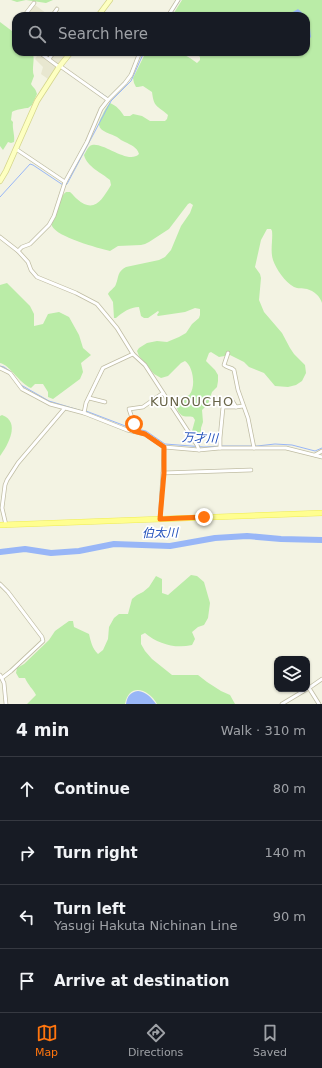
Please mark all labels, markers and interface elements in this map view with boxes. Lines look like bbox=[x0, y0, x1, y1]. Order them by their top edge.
search box bbox=[12, 12, 310, 56]
icon: search bbox=[26, 23, 48, 45]
text: Search here bbox=[58, 25, 148, 43]
district label: KUNOUCHO bbox=[150, 394, 234, 409]
route start bbox=[125, 415, 143, 433]
water label: 万才川 bbox=[182, 430, 220, 446]
route end bbox=[195, 508, 213, 526]
water label: 伯太川 bbox=[142, 526, 180, 540]
map controls bbox=[274, 656, 310, 692]
button: layers bbox=[274, 656, 310, 692]
text: 4 min bbox=[16, 720, 69, 740]
text: Walk · 310 m bbox=[221, 723, 306, 738]
icon: ahead bbox=[16, 778, 38, 800]
text: Continue bbox=[54, 780, 130, 798]
text: 80 m bbox=[273, 781, 306, 796]
icon: right bbox=[16, 842, 38, 864]
text: Turn right bbox=[54, 844, 138, 862]
text: 140 m bbox=[264, 845, 306, 860]
text: Turn left bbox=[54, 900, 126, 918]
icon: left bbox=[16, 906, 38, 928]
text: 90 m bbox=[273, 909, 306, 924]
text: Yasugi Hakuta Nichinan Line bbox=[54, 918, 237, 933]
icon: arrive bbox=[16, 970, 38, 992]
text: Arrive at destination bbox=[54, 972, 229, 990]
tab: Map bbox=[35, 1022, 58, 1059]
tab: Directions bbox=[128, 1022, 183, 1059]
tab: Saved bbox=[253, 1022, 287, 1059]

